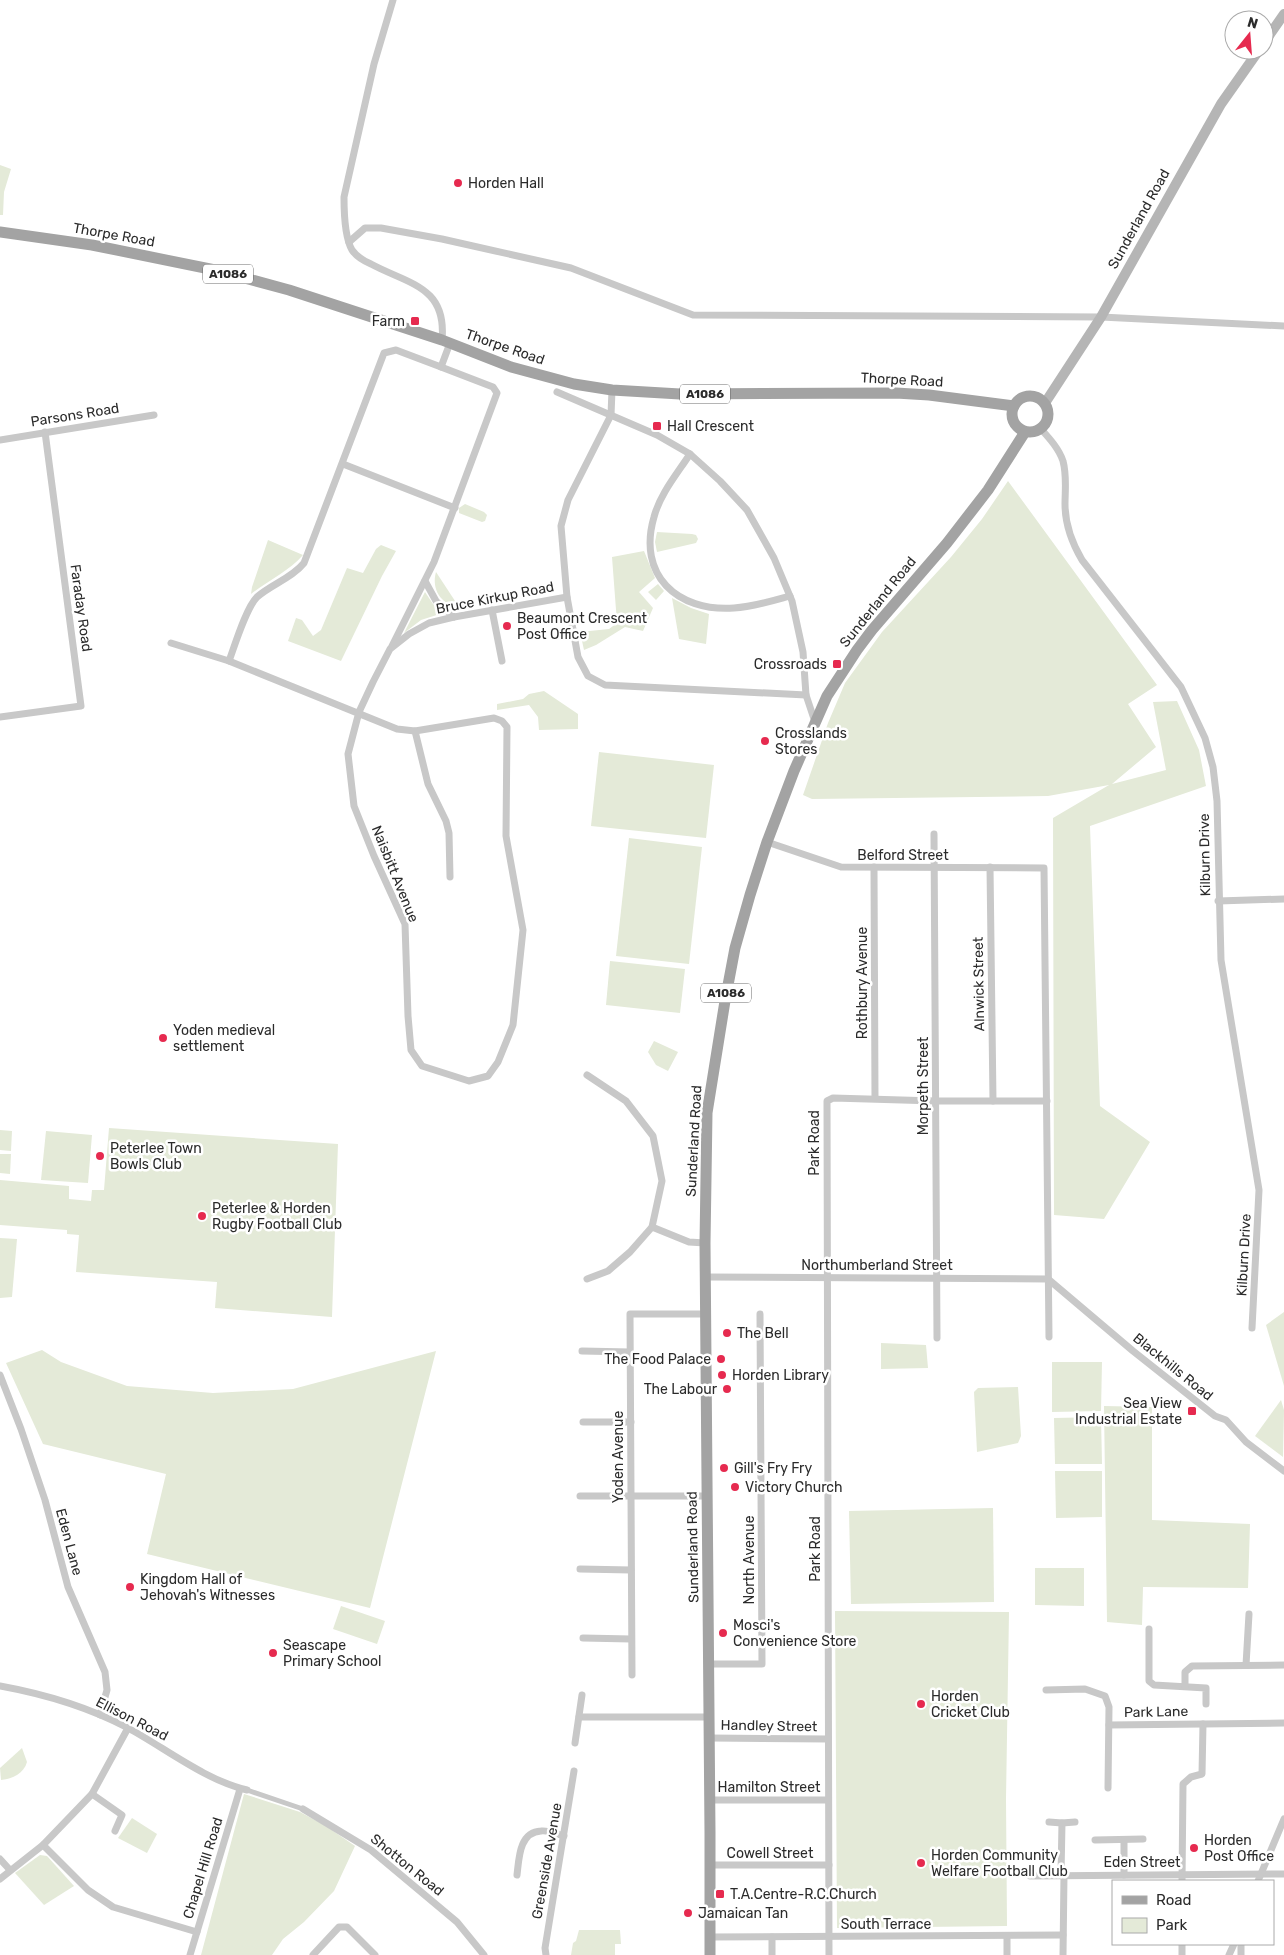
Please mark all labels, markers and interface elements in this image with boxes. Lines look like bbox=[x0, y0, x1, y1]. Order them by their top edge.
north arrow bbox=[1224, 10, 1274, 60]
text: N bbox=[1245, 13, 1260, 33]
street label: Sunderland Road bbox=[1104, 166, 1174, 272]
place label: Horden Hall bbox=[468, 175, 544, 192]
marker: Horden Hall bbox=[452, 177, 464, 189]
street label: Thorpe Road bbox=[72, 219, 156, 251]
road number: A1086 bbox=[203, 264, 253, 284]
place label: Farm bbox=[372, 313, 405, 330]
marker: Farm bbox=[409, 315, 421, 327]
street label: Thorpe Road bbox=[463, 326, 547, 368]
street label: Thorpe Road bbox=[860, 369, 944, 391]
road number: A1086 bbox=[680, 384, 730, 404]
street label: Parsons Road bbox=[30, 400, 120, 430]
place label: Hall Crescent bbox=[667, 418, 754, 435]
marker: Hall Crescent bbox=[651, 420, 663, 432]
street label: Sunderland Road bbox=[836, 553, 920, 651]
street label: Faraday Road bbox=[66, 563, 96, 653]
street label: Bruce Kirkup Road bbox=[435, 578, 555, 618]
place label: Beaumont Crescent Post Office bbox=[517, 610, 648, 643]
marker: Beaumont Crescent Post Office bbox=[501, 620, 513, 632]
place label: Crossroads bbox=[754, 656, 827, 673]
marker: Crossroads bbox=[831, 658, 843, 670]
place label: Crosslands Stores bbox=[775, 725, 847, 758]
marker: Crosslands Stores bbox=[759, 735, 771, 747]
street label: Kilburn Drive bbox=[1196, 813, 1214, 897]
street label: Naisbitt Avenue bbox=[368, 823, 422, 925]
street label: Belford Street bbox=[857, 847, 949, 864]
street label: Rothbury Avenue bbox=[854, 927, 871, 1039]
street label: Alnwick Street bbox=[970, 936, 988, 1031]
road number: A1086 bbox=[701, 984, 751, 1002]
place label: Yoden medieval settlement bbox=[173, 1022, 275, 1055]
marker: Yoden medieval settlement bbox=[157, 1032, 169, 1044]
street label: Morpeth Street bbox=[915, 1036, 932, 1135]
street label: Sunderland Road bbox=[683, 1085, 705, 1197]
street label: Park Road bbox=[806, 1110, 823, 1176]
place label: Peterlee Town Bowls Club bbox=[110, 1140, 202, 1173]
marker: Peterlee Town Bowls Club bbox=[94, 1150, 106, 1162]
place label: Peterlee & Horden Rugby Football Club bbox=[212, 1200, 342, 1233]
marker: Peterlee & Horden Rugby Football Club bbox=[196, 1210, 208, 1222]
street label: Kilburn Drive bbox=[1233, 1213, 1255, 1297]
street label: Northumberland Street bbox=[801, 1257, 953, 1274]
place label: The Bell bbox=[737, 1325, 789, 1342]
marker: The Bell bbox=[721, 1327, 733, 1339]
street label: Blackhills Road bbox=[1130, 1330, 1216, 1404]
place label: The Food Palace bbox=[604, 1351, 711, 1368]
marker: The Food Palace bbox=[715, 1353, 727, 1365]
place label: Horden Library bbox=[732, 1367, 829, 1384]
marker: Horden Library bbox=[716, 1369, 728, 1381]
place label: The Labour bbox=[644, 1381, 718, 1398]
marker: The Labour bbox=[721, 1383, 733, 1395]
place label: Sea View Industrial Estate bbox=[1075, 1395, 1182, 1428]
marker: Sea View Industrial Estate bbox=[1186, 1405, 1198, 1417]
street label: Yoden Avenue bbox=[610, 1411, 627, 1503]
place label: Gill's Fry Fry bbox=[734, 1460, 812, 1477]
marker: Gill's Fry Fry bbox=[718, 1462, 730, 1474]
place label: Victory Church bbox=[745, 1479, 843, 1496]
marker: Victory Church bbox=[729, 1481, 741, 1493]
street label: Sunderland Road bbox=[684, 1491, 702, 1603]
street label: Eden Lane bbox=[52, 1507, 86, 1577]
street label: North Avenue bbox=[741, 1515, 758, 1605]
street label: Park Road bbox=[807, 1516, 824, 1582]
place label: Kingdom Hall of Jehovah's Witnesses bbox=[140, 1571, 275, 1604]
marker: Kingdom Hall of Jehovah's Witnesses bbox=[124, 1581, 136, 1593]
place label: Mosci's Convenience Store bbox=[733, 1617, 857, 1650]
marker: Mosci's Convenience Store bbox=[717, 1627, 729, 1639]
place label: Seascape Primary School bbox=[283, 1637, 381, 1670]
marker: Seascape Primary School bbox=[267, 1647, 279, 1659]
place label: Horden Cricket Club bbox=[931, 1688, 1010, 1721]
street label: Ellison Road bbox=[93, 1694, 171, 1744]
marker: Horden Cricket Club bbox=[915, 1698, 927, 1710]
street label: Park Lane bbox=[1124, 1703, 1188, 1721]
street label: Handley Street bbox=[720, 1717, 818, 1735]
street label: Hamilton Street bbox=[718, 1779, 821, 1796]
street label: Greenside Avenue bbox=[528, 1801, 566, 1920]
street label: Chapel Hill Road bbox=[179, 1815, 227, 1921]
street label: Shotton Road bbox=[367, 1830, 447, 1900]
place label: Horden Post Office bbox=[1204, 1832, 1274, 1865]
marker: Horden Post Office bbox=[1188, 1842, 1200, 1854]
street label: Cowell Street bbox=[727, 1845, 814, 1862]
place label: Horden Community Welfare Football Club bbox=[931, 1847, 1068, 1880]
street label: Eden Street bbox=[1104, 1854, 1181, 1871]
marker: Horden Community Welfare Football Club bbox=[915, 1857, 927, 1869]
legend bbox=[1112, 1880, 1274, 1945]
place label: T.A.Centre-R.C.Church bbox=[730, 1886, 877, 1903]
marker: T.A.Centre-R.C.Church bbox=[714, 1888, 726, 1900]
text: Road bbox=[1156, 1891, 1192, 1909]
place label: Jamaican Tan bbox=[698, 1905, 788, 1922]
marker: Jamaican Tan bbox=[682, 1907, 694, 1919]
street label: South Terrace bbox=[841, 1916, 931, 1933]
text: Park bbox=[1156, 1916, 1187, 1934]

